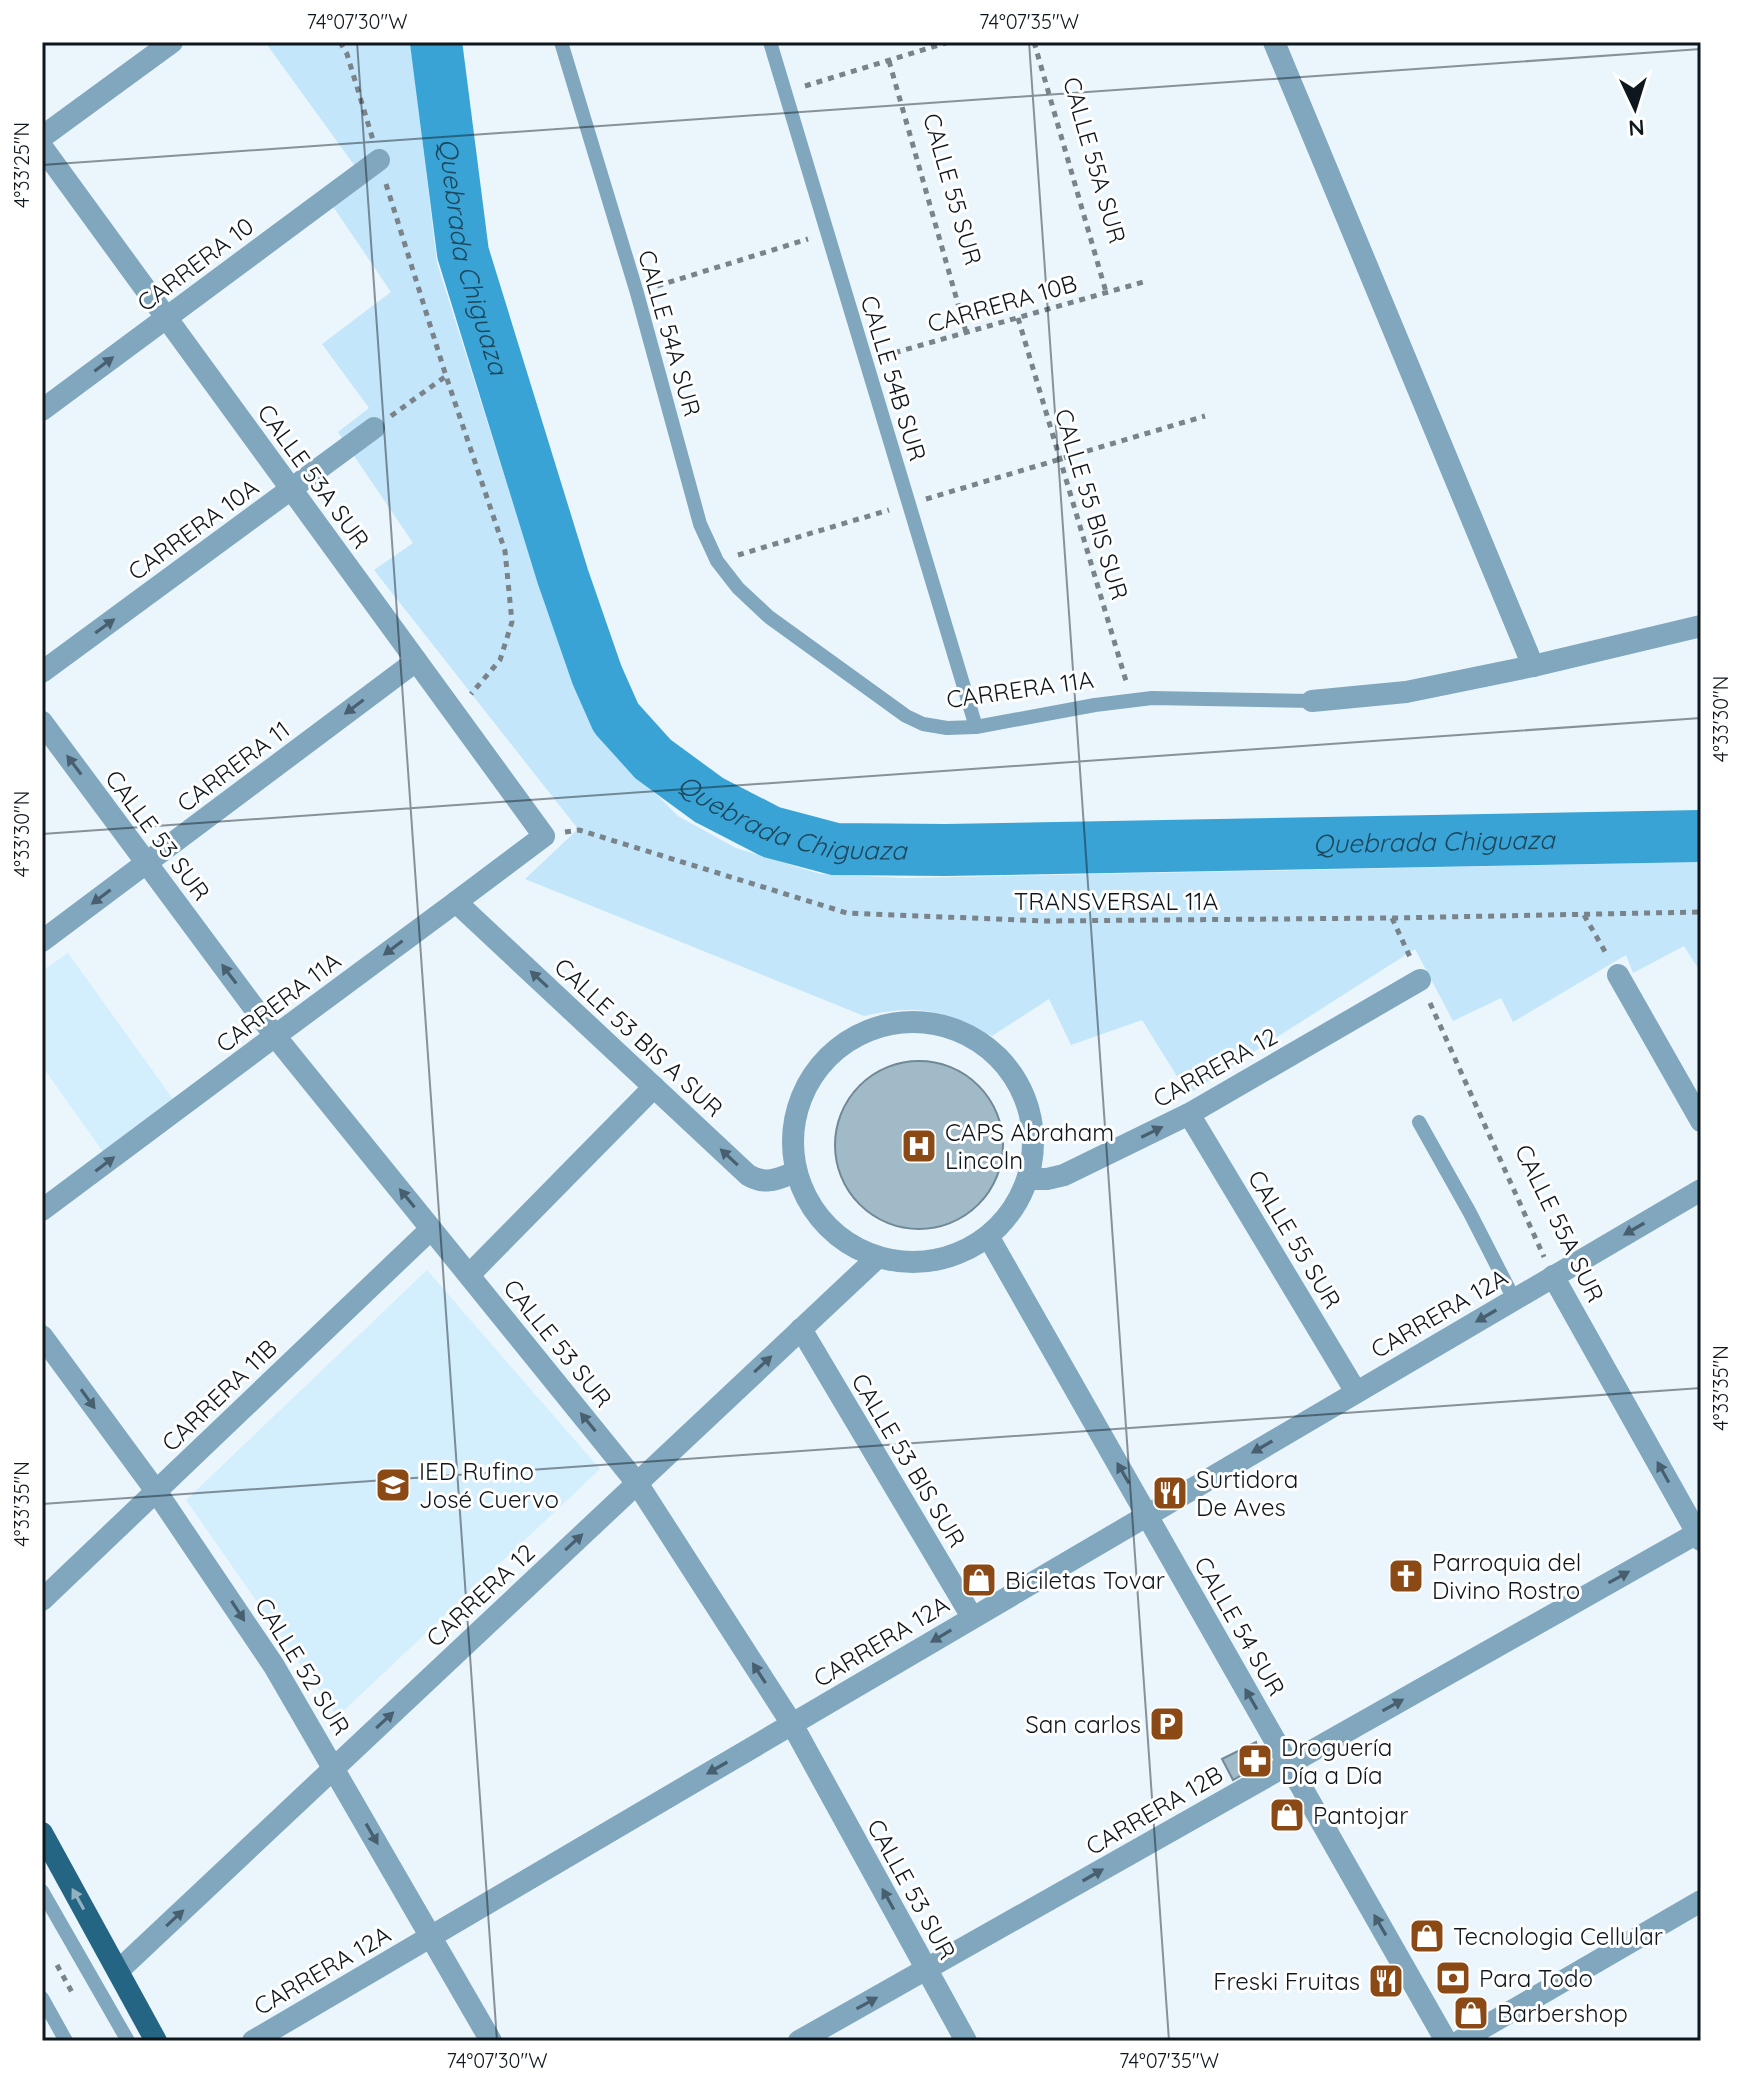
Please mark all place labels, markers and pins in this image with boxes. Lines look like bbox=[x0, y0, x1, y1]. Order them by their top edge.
place label: CAPS Abraham Lincoln bbox=[945, 1117, 1114, 1175]
hospital icon: CAPS Abraham Lincoln bbox=[900, 1127, 938, 1165]
place label: IED Rufino José Cuervo bbox=[419, 1456, 559, 1514]
place label: Surtidora De Aves bbox=[1196, 1464, 1298, 1522]
school or university icon: IED Rufino José Cuervo bbox=[374, 1466, 412, 1504]
restaurant icon: Surtidora De Aves bbox=[1151, 1474, 1189, 1512]
place label: Parroquia del Divino Rostro bbox=[1432, 1547, 1581, 1605]
church icon: Parroquia del Divino Rostro bbox=[1387, 1557, 1425, 1595]
shop icon: Biciletas Tovar bbox=[960, 1561, 998, 1599]
place label: Biciletas Tovar bbox=[1005, 1565, 1165, 1595]
parking icon: San carlos bbox=[1148, 1705, 1186, 1743]
place label: San carlos bbox=[1025, 1709, 1141, 1739]
place label: Droguería Día a Día bbox=[1281, 1732, 1392, 1790]
pharmacy icon: Droguería Día a Día bbox=[1236, 1742, 1274, 1780]
shop icon: Pantojar bbox=[1268, 1796, 1306, 1834]
place label: Pantojar bbox=[1313, 1800, 1408, 1830]
shop icon: Tecnologia Cellular bbox=[1408, 1917, 1446, 1955]
place label: Tecnologia Cellular bbox=[1453, 1921, 1663, 1951]
bank icon: Para Todo bbox=[1434, 1959, 1472, 1997]
restaurant icon: Freski Fruitas bbox=[1367, 1962, 1405, 2000]
place label: Para Todo bbox=[1479, 1963, 1593, 1993]
place label: Freski Fruitas bbox=[1213, 1966, 1360, 1996]
shop icon: Barbershop bbox=[1452, 1994, 1490, 2032]
place label: Barbershop bbox=[1497, 1998, 1628, 2028]

